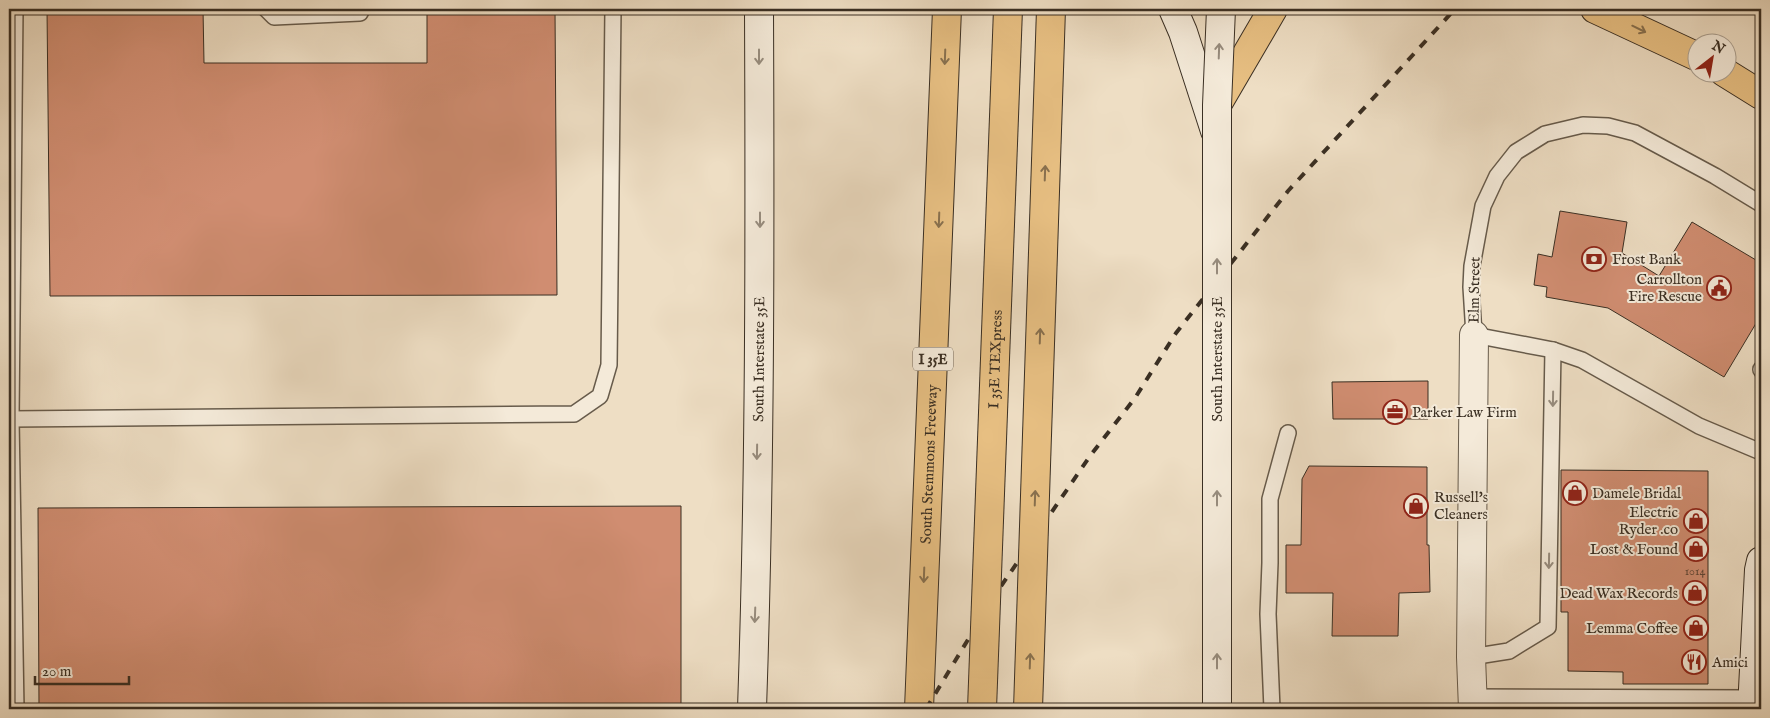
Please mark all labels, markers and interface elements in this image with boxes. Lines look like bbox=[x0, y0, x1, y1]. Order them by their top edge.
one-way arrow bbox=[1631, 25, 1646, 34]
north arrow bbox=[1688, 32, 1738, 82]
text: N bbox=[1707, 36, 1728, 59]
one-way arrow bbox=[1214, 43, 1224, 59]
one-way arrow bbox=[754, 49, 764, 65]
one-way arrow bbox=[940, 49, 950, 65]
one-way arrow bbox=[1041, 166, 1050, 182]
one-way arrow bbox=[755, 212, 765, 228]
one-way arrow bbox=[934, 212, 943, 228]
bank icon: Frost Bank bbox=[1581, 246, 1607, 272]
place label: Frost Bank bbox=[1612, 250, 1682, 269]
street label: Elm Street bbox=[1464, 257, 1485, 323]
one-way arrow bbox=[1212, 258, 1222, 274]
place label: Carrollton Fire Rescue bbox=[1628, 270, 1702, 306]
public building icon: Carrollton Fire Rescue bbox=[1706, 275, 1732, 301]
street label: South Interstate 35E bbox=[749, 296, 769, 422]
street label: South Interstate 35E bbox=[1208, 296, 1227, 422]
street label: I 35E TEXpress bbox=[984, 309, 1007, 409]
one-way arrow bbox=[1036, 328, 1045, 344]
road number: I 35E bbox=[913, 348, 953, 370]
street label: South Stemmons Freeway bbox=[917, 383, 942, 544]
one-way arrow bbox=[1548, 390, 1557, 406]
office icon: Parker Law Firm bbox=[1382, 399, 1408, 425]
place label: Parker Law Firm bbox=[1412, 403, 1517, 422]
one-way arrow bbox=[752, 444, 762, 460]
shop icon: Damele Bridal bbox=[1562, 480, 1588, 506]
place label: Damele Bridal bbox=[1592, 484, 1682, 503]
place label: Russell's Cleaners bbox=[1434, 488, 1488, 524]
one-way arrow bbox=[1030, 490, 1040, 506]
one-way arrow bbox=[1212, 490, 1222, 506]
shop icon: Russell's Cleaners bbox=[1403, 493, 1429, 519]
place label: Electric Ryder .co bbox=[1619, 503, 1678, 539]
shop icon: Electric Ryder .co bbox=[1683, 508, 1709, 534]
shop icon: Lost & Found bbox=[1683, 536, 1709, 562]
place label: Lost & Found bbox=[1590, 540, 1679, 559]
one-way arrow bbox=[1544, 552, 1554, 569]
house number: 1014 bbox=[1685, 564, 1705, 579]
one-way arrow bbox=[920, 566, 929, 582]
shop icon: Dead Wax Records bbox=[1682, 580, 1708, 606]
place label: Dead Wax Records bbox=[1559, 584, 1678, 603]
one-way arrow bbox=[750, 606, 760, 623]
shop icon: Lemma Coffee bbox=[1683, 615, 1709, 641]
place label: Lemma Coffee bbox=[1586, 619, 1678, 638]
restaurant icon: Amici bbox=[1681, 649, 1707, 675]
scale bar bbox=[35, 653, 129, 685]
one-way arrow bbox=[1025, 653, 1035, 669]
one-way arrow bbox=[1212, 653, 1222, 669]
place label: Amici bbox=[1711, 653, 1748, 672]
text: 20 m bbox=[42, 662, 72, 681]

